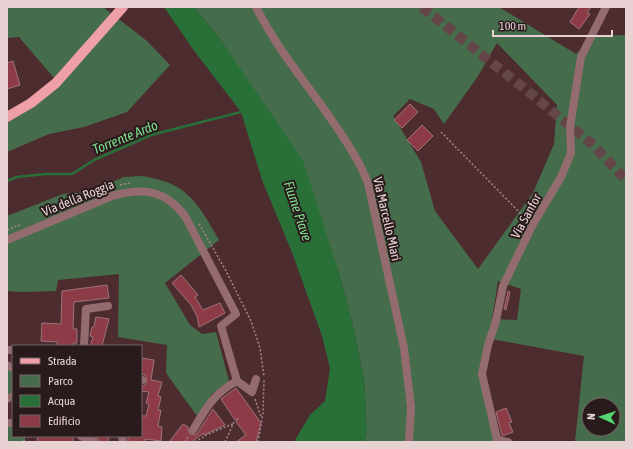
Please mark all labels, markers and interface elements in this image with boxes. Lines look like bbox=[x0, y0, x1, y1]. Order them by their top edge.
scale bar bbox=[493, 12, 612, 38]
text: 100 m bbox=[499, 19, 526, 33]
water label: Torrente Ardo bbox=[90, 117, 160, 157]
street label: Via Marcello Miari bbox=[370, 176, 404, 262]
street label: Via della Roggia bbox=[40, 177, 116, 219]
water label: Fiume Piave bbox=[281, 179, 315, 243]
street label: Via Sanfor bbox=[508, 191, 544, 241]
legend bbox=[12, 345, 142, 437]
text: Strada bbox=[48, 354, 77, 368]
text: Parco bbox=[48, 374, 73, 388]
text: Acqua bbox=[48, 394, 75, 408]
north arrow bbox=[581, 397, 621, 437]
text: N bbox=[585, 413, 597, 420]
text: Edificio bbox=[48, 414, 81, 428]

